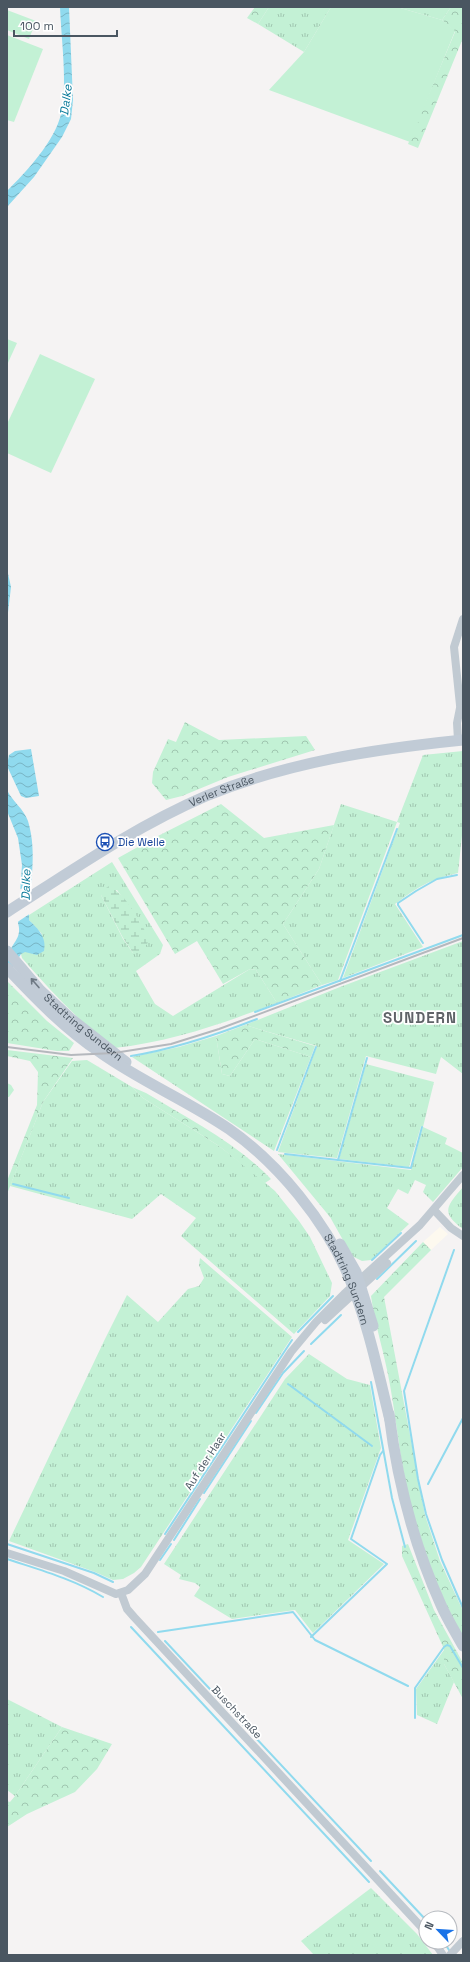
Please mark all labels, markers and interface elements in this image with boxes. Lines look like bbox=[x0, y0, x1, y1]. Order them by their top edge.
scale bar bbox=[14, 12, 117, 38]
text: 100 m bbox=[20, 18, 54, 34]
water label: Dalke bbox=[56, 83, 76, 116]
street label: Verler Straße bbox=[187, 772, 256, 810]
bus stop icon: Die Welle bbox=[95, 832, 115, 852]
place label: Die Welle bbox=[118, 835, 165, 849]
water label: Dalke bbox=[18, 868, 34, 901]
one-way arrow bbox=[31, 978, 40, 989]
street label: Stadtring Sundern bbox=[41, 990, 125, 1064]
district label: SUNDERN bbox=[383, 1008, 457, 1027]
street label: Stadtring Sundern bbox=[321, 1231, 372, 1327]
street label: Auf der Haar bbox=[181, 1430, 229, 1492]
street label: Buschstraße bbox=[209, 1683, 265, 1741]
north arrow bbox=[418, 1910, 458, 1950]
text: N bbox=[421, 1919, 437, 1932]

